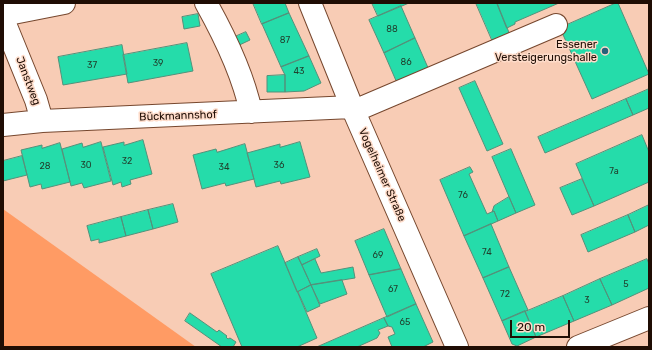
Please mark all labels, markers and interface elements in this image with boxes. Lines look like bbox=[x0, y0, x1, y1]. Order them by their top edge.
house number: 88 bbox=[386, 24, 398, 34]
house number: 87 bbox=[280, 35, 290, 45]
place label: Essener Versteigerungshalle bbox=[495, 38, 597, 64]
marker: Essener Versteigerungshalle bbox=[600, 46, 610, 56]
street label: Janstweg bbox=[13, 55, 43, 107]
house number: 86 bbox=[400, 57, 412, 67]
house number: 39 bbox=[153, 58, 163, 68]
house number: 37 bbox=[87, 60, 97, 70]
house number: 43 bbox=[294, 66, 304, 76]
street label: Bückmannshof bbox=[139, 108, 217, 124]
street label: Vogelheimer Straße bbox=[356, 126, 408, 224]
house number: 32 bbox=[122, 156, 132, 166]
house number: 30 bbox=[80, 160, 92, 170]
house number: 36 bbox=[274, 160, 284, 170]
house number: 28 bbox=[39, 161, 51, 171]
house number: 34 bbox=[219, 162, 229, 172]
house number: 7a bbox=[609, 166, 619, 176]
house number: 76 bbox=[458, 190, 468, 200]
house number: 74 bbox=[482, 247, 492, 257]
house number: 69 bbox=[373, 250, 383, 260]
house number: 5 bbox=[623, 279, 629, 289]
house number: 67 bbox=[388, 284, 398, 294]
house number: 72 bbox=[500, 289, 510, 299]
house number: 3 bbox=[584, 295, 590, 305]
scale bar bbox=[512, 312, 572, 338]
house number: 65 bbox=[400, 317, 410, 327]
text: 20 m bbox=[517, 320, 545, 334]

